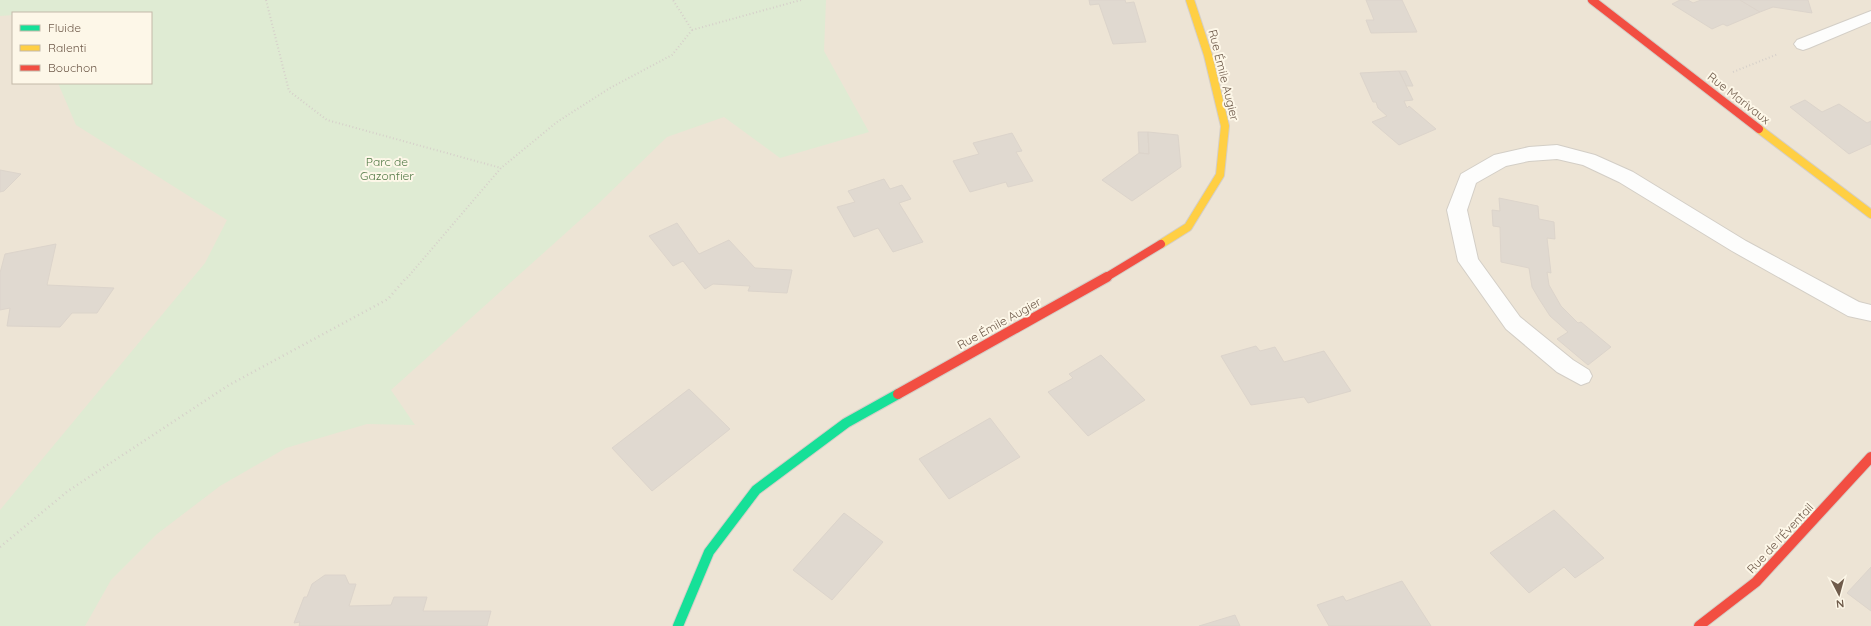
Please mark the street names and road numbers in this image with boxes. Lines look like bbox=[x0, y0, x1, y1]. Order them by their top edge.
street label: Rue Émile Augier bbox=[1205, 28, 1243, 123]
street label: Rue Marivaux bbox=[1705, 69, 1773, 127]
street label: Rue Émile Augier bbox=[954, 294, 1044, 352]
street label: Rue de l'Éventail bbox=[1744, 500, 1816, 576]

